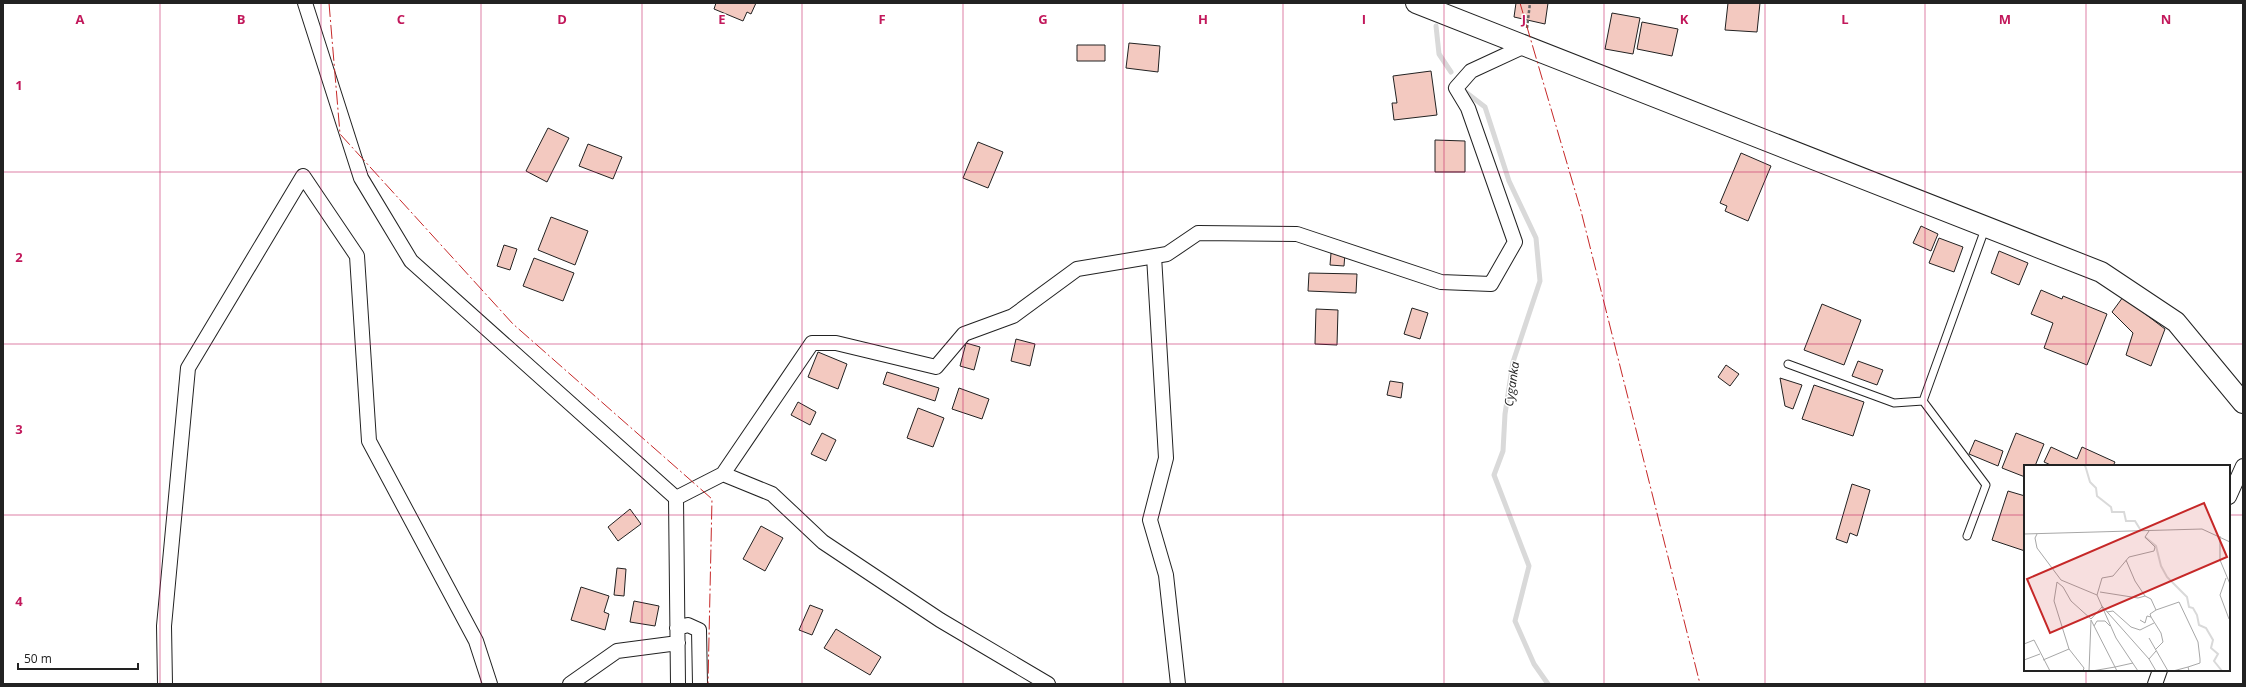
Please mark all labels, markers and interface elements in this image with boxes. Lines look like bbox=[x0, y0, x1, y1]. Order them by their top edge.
text: A bbox=[76, 10, 85, 28]
text: B bbox=[237, 10, 246, 28]
text: C bbox=[397, 10, 405, 28]
text: D bbox=[557, 10, 567, 28]
text: E bbox=[718, 10, 726, 28]
text: F bbox=[878, 10, 886, 28]
text: G bbox=[1038, 10, 1048, 28]
text: H bbox=[1198, 10, 1208, 28]
text: I bbox=[1362, 10, 1366, 28]
text: J bbox=[1521, 10, 1526, 28]
text: K bbox=[1680, 10, 1689, 28]
text: L bbox=[1841, 10, 1849, 28]
text: M bbox=[1999, 10, 2011, 28]
text: N bbox=[2161, 10, 2171, 28]
text: 1 bbox=[15, 76, 23, 94]
text: 2 bbox=[15, 248, 23, 266]
water label: Cyganka bbox=[1500, 360, 1523, 407]
text: 3 bbox=[15, 420, 23, 438]
inset map bbox=[2024, 465, 2230, 671]
text: 4 bbox=[15, 592, 23, 610]
scale bar bbox=[18, 645, 138, 671]
text: 50 m bbox=[24, 650, 52, 667]

